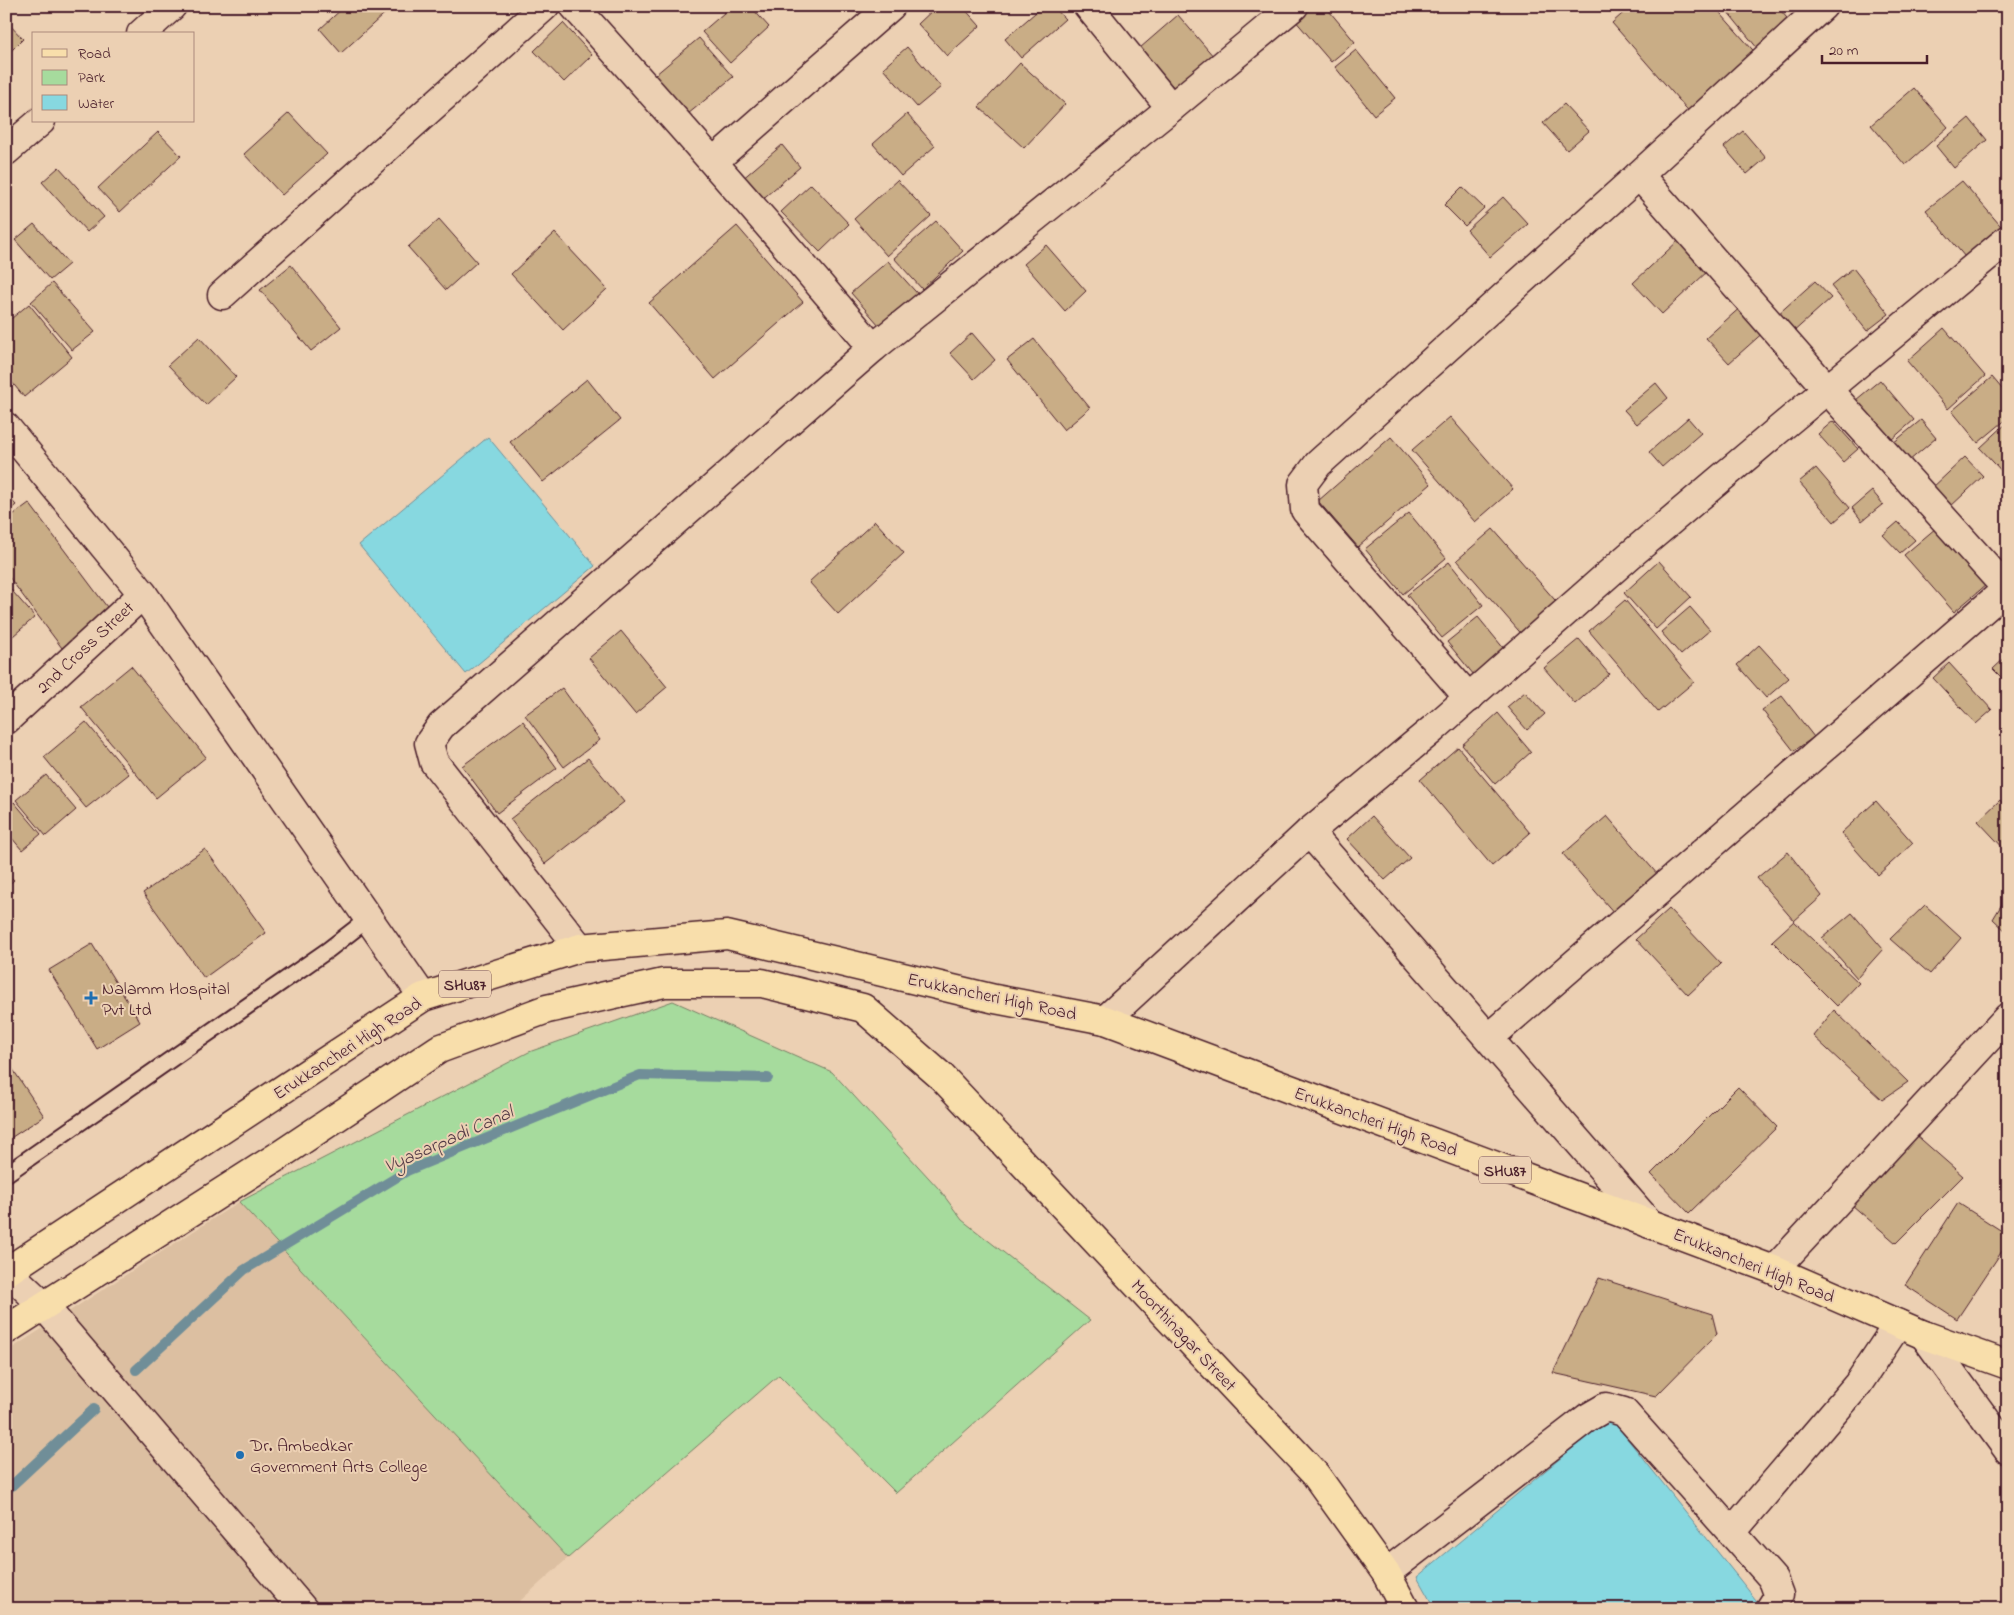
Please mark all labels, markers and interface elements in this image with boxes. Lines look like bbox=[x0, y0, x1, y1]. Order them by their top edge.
legend bbox=[32, 32, 195, 122]
scale bar bbox=[1822, 32, 1926, 64]
text: 20 m bbox=[1829, 40, 1859, 62]
text: Road bbox=[78, 43, 111, 65]
text: Park bbox=[78, 67, 106, 89]
text: Water bbox=[78, 93, 114, 115]
street label: 2nd Cross Street bbox=[32, 596, 141, 701]
street label: Erukkancheri High Road bbox=[904, 967, 1079, 1030]
road number: SHU87 bbox=[439, 971, 491, 998]
place label: Nalamm Hospital Pvt Ltd bbox=[102, 977, 230, 1024]
marker: Nalamm Hospital Pvt Ltd bbox=[84, 991, 98, 1005]
street label: Erukkancheri High Road bbox=[269, 992, 428, 1108]
street label: Erukkancheri High Road bbox=[1290, 1081, 1461, 1165]
water label: Vyasarpadi Canal bbox=[380, 1099, 520, 1181]
road number: SHU87 bbox=[1479, 1156, 1531, 1184]
street label: Erukkancheri High Road bbox=[1668, 1223, 1838, 1312]
street label: Moorthinagar Street bbox=[1123, 1275, 1241, 1399]
place label: Dr. Ambedkar Government Arts College bbox=[249, 1434, 428, 1482]
marker: Dr. Ambedkar Government Arts College bbox=[234, 1449, 246, 1461]

